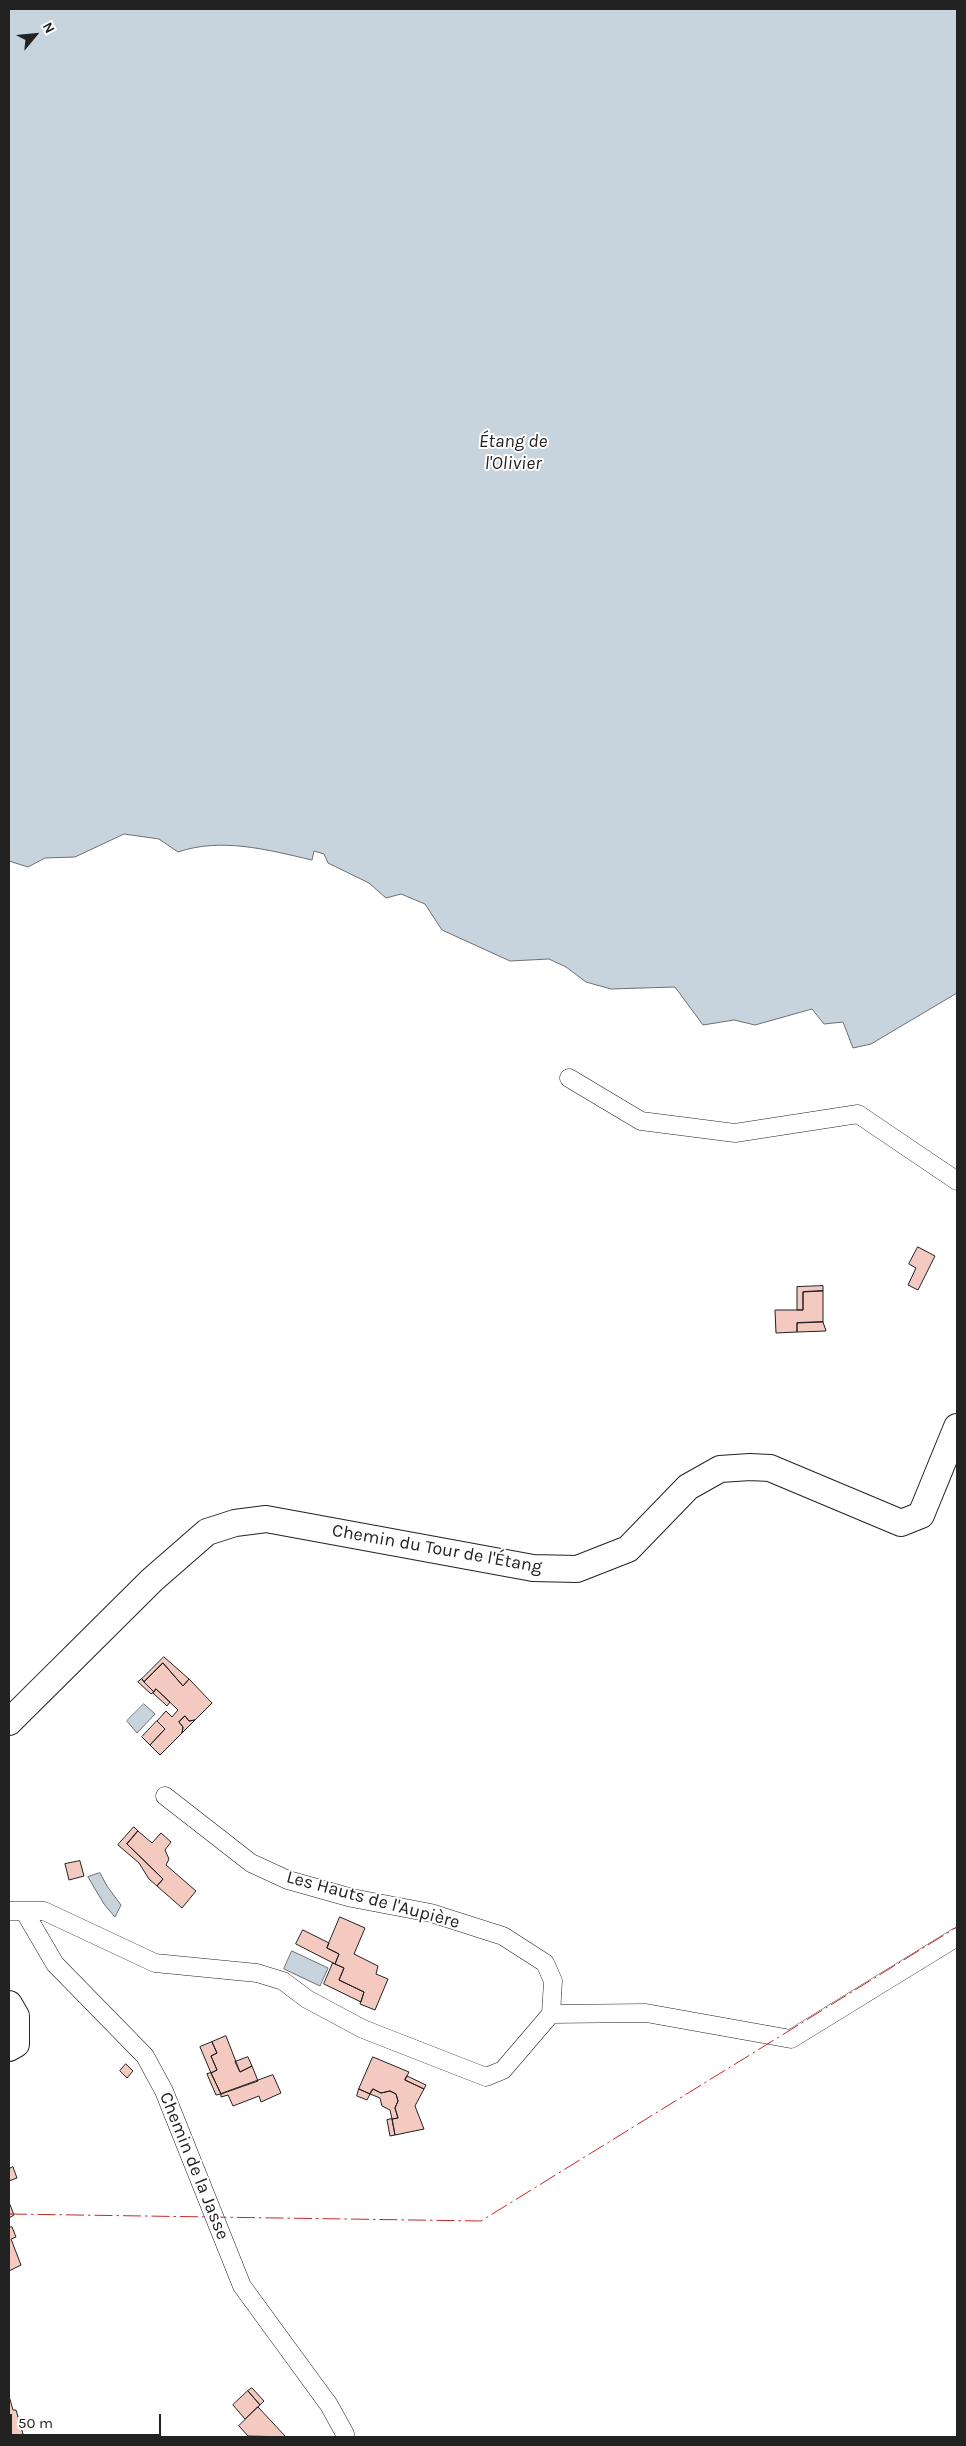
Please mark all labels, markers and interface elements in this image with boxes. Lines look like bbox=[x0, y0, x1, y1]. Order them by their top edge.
north arrow bbox=[10, 10, 60, 60]
text: N bbox=[39, 19, 59, 36]
water label: Étang de l'Olivier bbox=[479, 431, 547, 475]
street label: Chemin du Tour de l'Étang bbox=[330, 1520, 544, 1578]
street label: Les Hauts de l'Aupière bbox=[284, 1866, 462, 1934]
street label: Chemin de la Jasse bbox=[155, 2089, 233, 2243]
scale bar bbox=[12, 2404, 164, 2436]
text: 50 m bbox=[18, 2414, 53, 2432]

